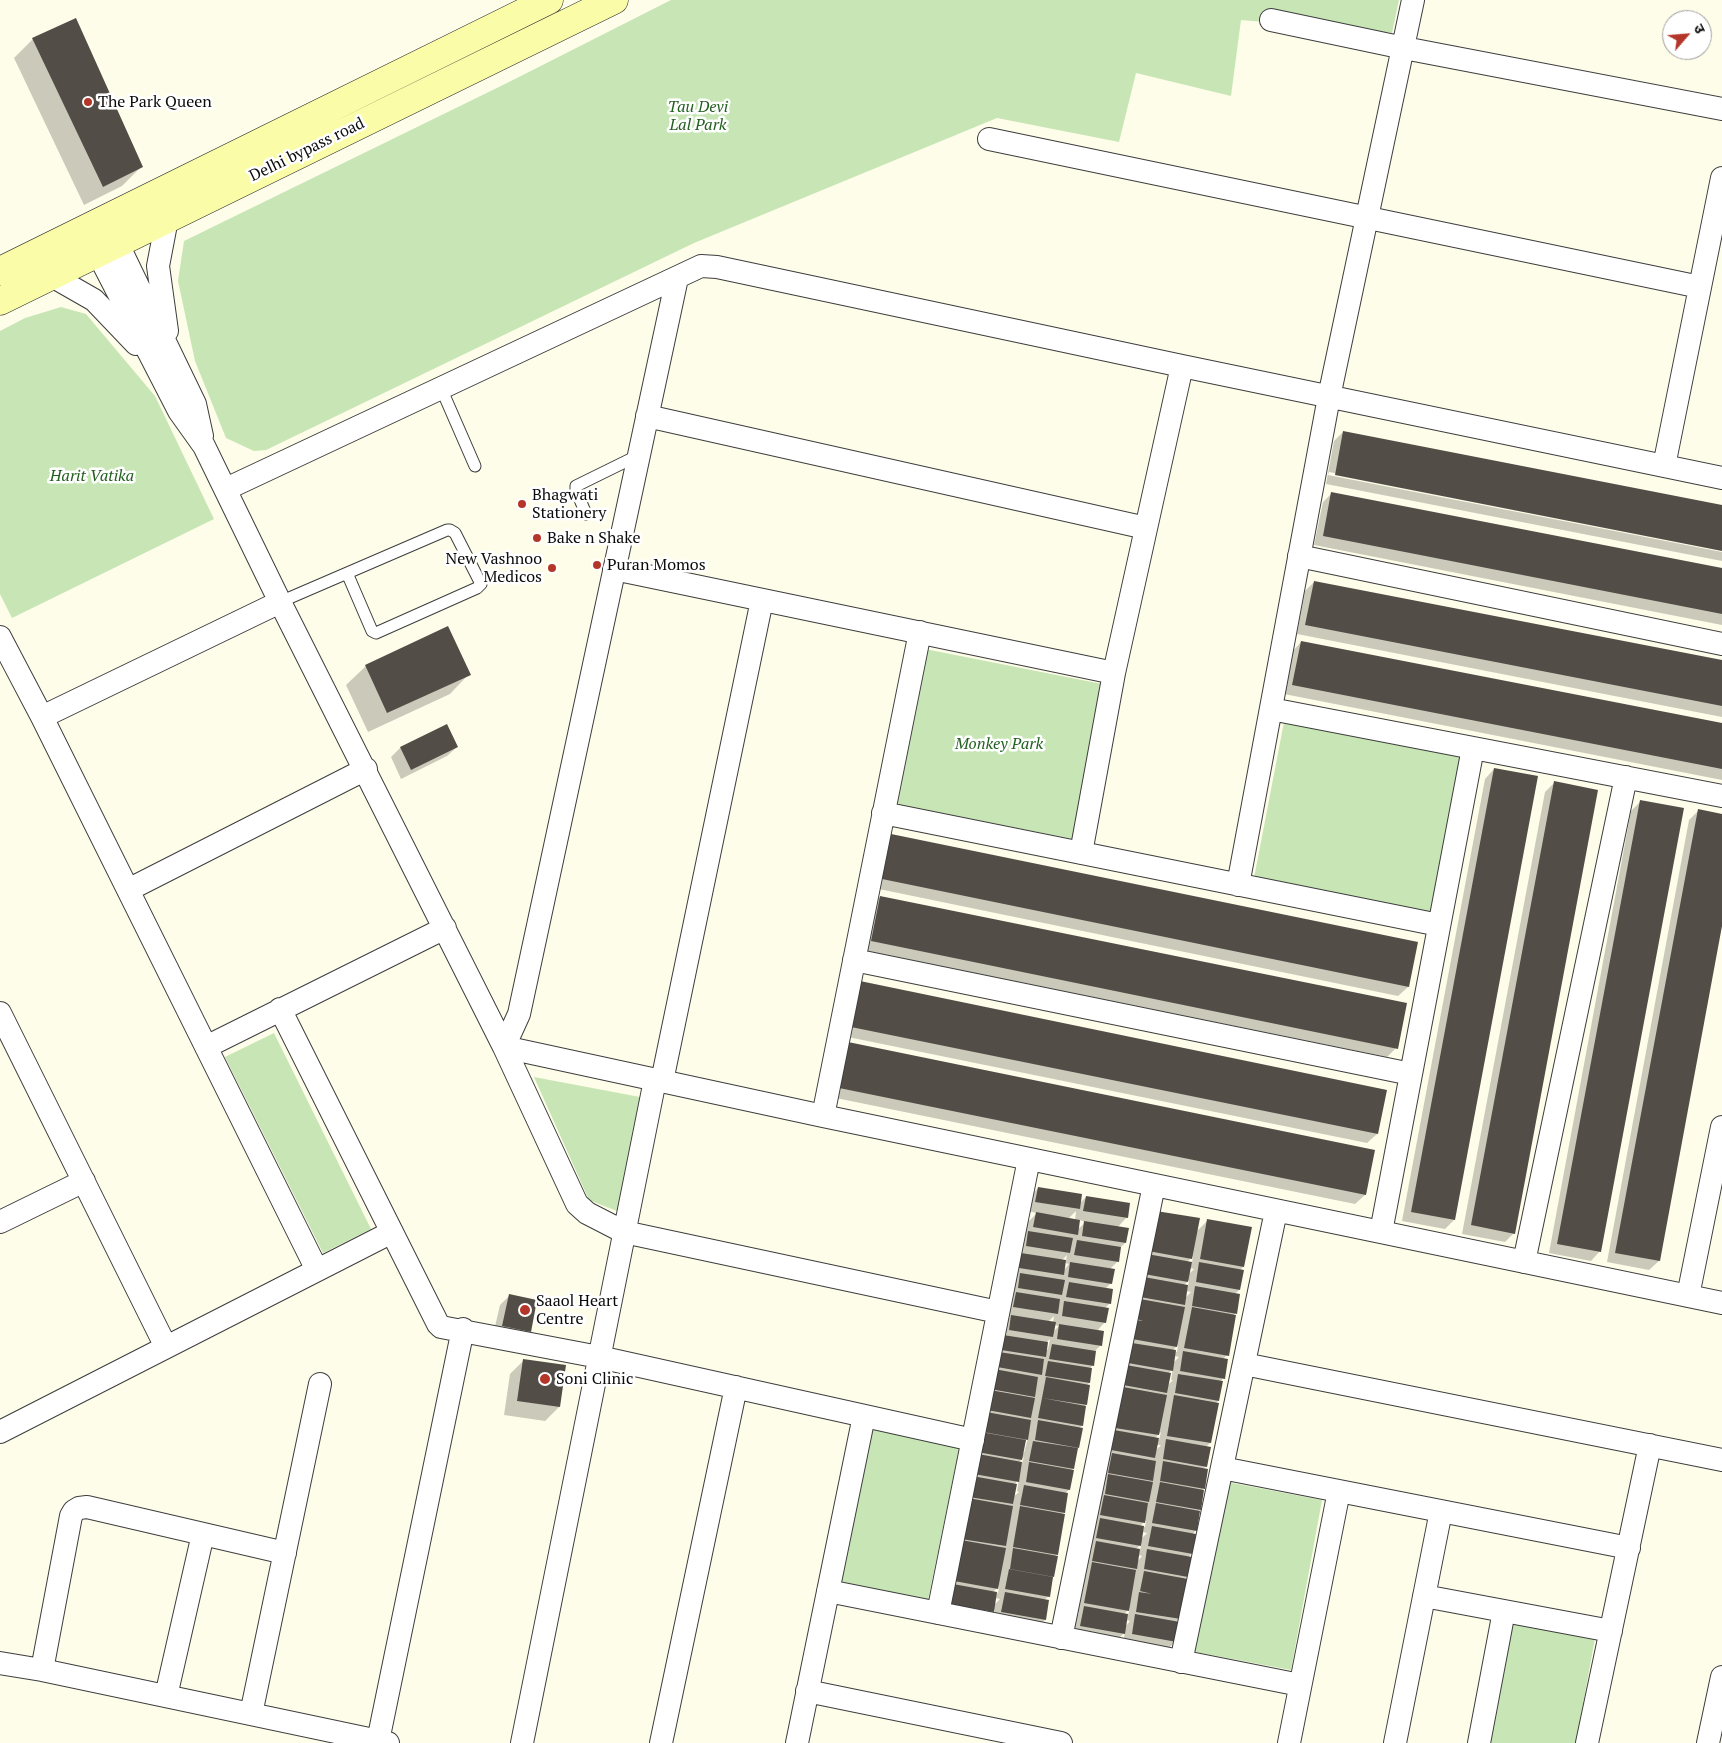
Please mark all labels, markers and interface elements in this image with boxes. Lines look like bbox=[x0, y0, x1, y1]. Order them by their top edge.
north arrow bbox=[1662, 10, 1712, 60]
text: उ bbox=[1690, 20, 1710, 36]
place label: The Park Queen bbox=[98, 92, 212, 112]
marker: The Park Queen bbox=[82, 96, 94, 108]
park label: Tau Devi Lal Park bbox=[668, 97, 728, 135]
street label: Delhi bypass road bbox=[246, 114, 368, 186]
park label: Harit Vatika bbox=[50, 466, 134, 486]
place label: Bhagwati Stationery bbox=[532, 485, 606, 523]
marker: Bhagwati Stationery bbox=[516, 498, 528, 510]
place label: Bake n Shake bbox=[547, 528, 640, 548]
marker: Bake n Shake bbox=[531, 532, 543, 544]
place label: New Vashnoo Medicos bbox=[445, 549, 542, 587]
place label: Puran Momos bbox=[607, 555, 706, 575]
marker: Puran Momos bbox=[591, 559, 603, 571]
marker: New Vashnoo Medicos bbox=[546, 562, 558, 574]
park label: Monkey Park bbox=[955, 734, 1043, 754]
place label: Saaol Heart Centre bbox=[536, 1291, 618, 1329]
marker: Saaol Heart Centre bbox=[518, 1303, 532, 1317]
place label: Soni Clinic bbox=[556, 1369, 633, 1389]
marker: Soni Clinic bbox=[538, 1372, 552, 1386]

